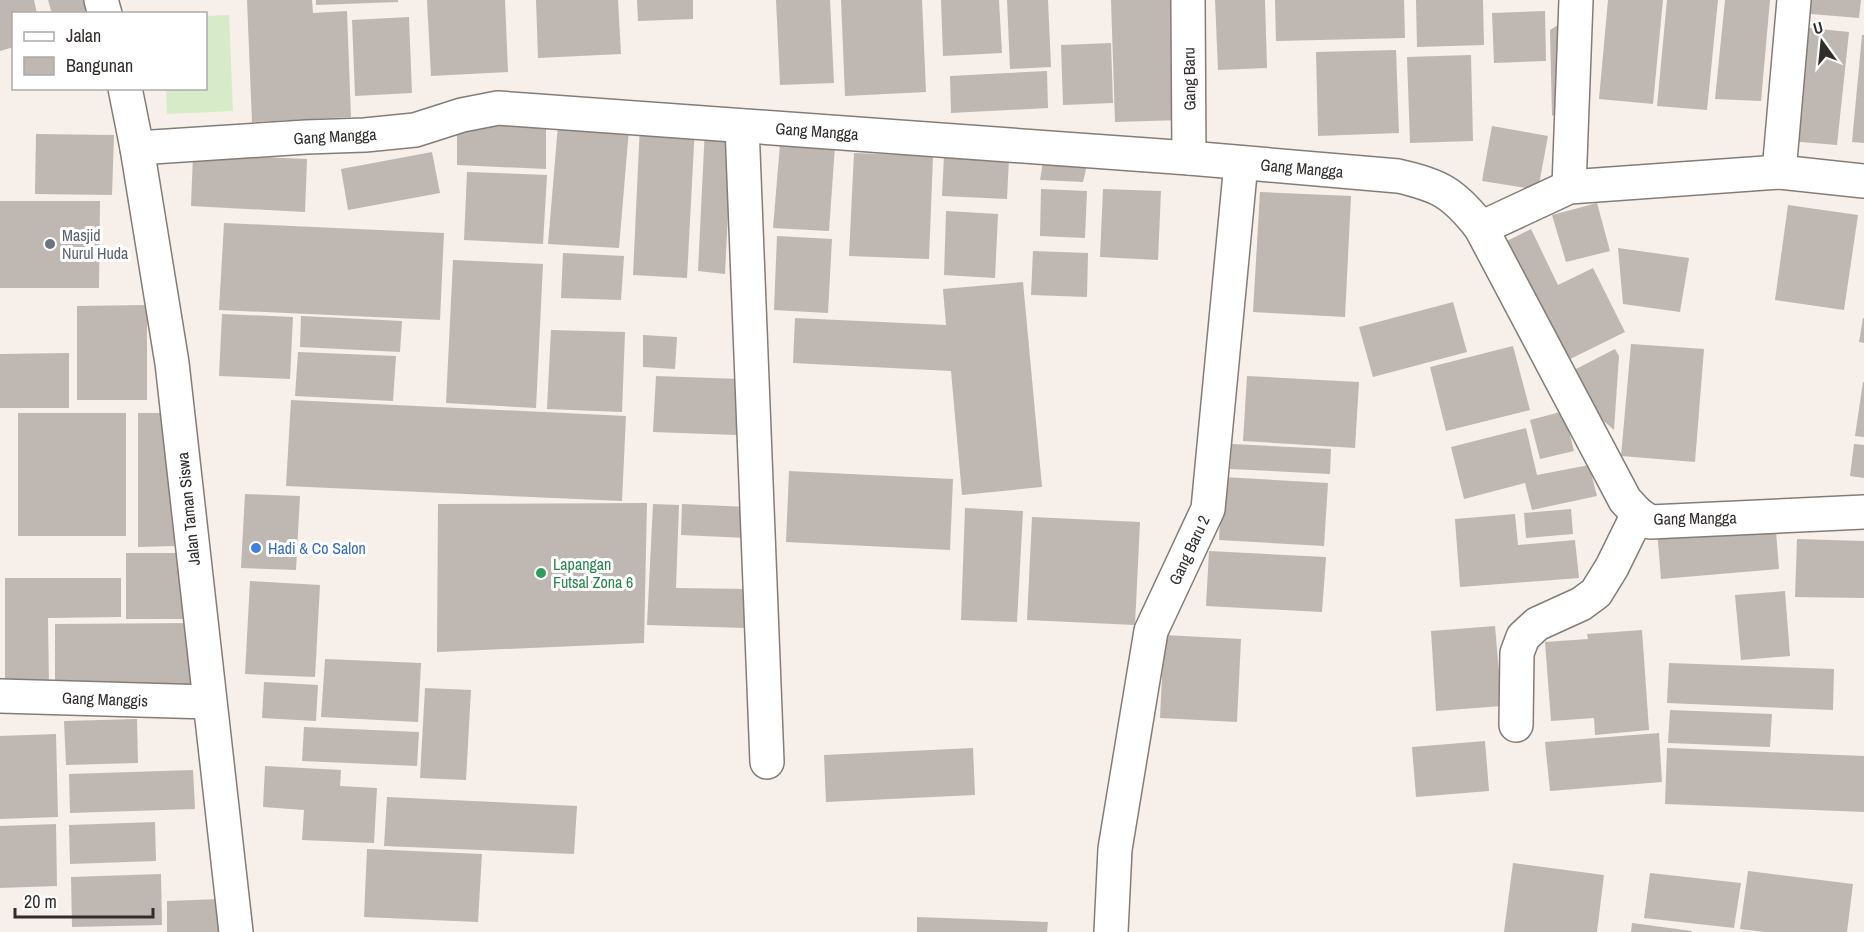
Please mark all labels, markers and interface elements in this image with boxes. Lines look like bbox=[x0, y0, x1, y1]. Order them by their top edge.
legend bbox=[12, 12, 207, 90]
north arrow bbox=[1792, 12, 1852, 72]
text: U bbox=[1811, 16, 1826, 39]
text: Jalan bbox=[66, 23, 101, 48]
street label: Gang Baru bbox=[1177, 47, 1201, 111]
text: Bangunan bbox=[66, 53, 133, 78]
street label: Gang Mangga bbox=[775, 117, 860, 145]
street label: Gang Mangga bbox=[293, 123, 378, 149]
street label: Gang Mangga bbox=[1260, 153, 1345, 183]
place label: Masjid Nurul Huda bbox=[62, 224, 129, 264]
marker: Masjid Nurul Huda bbox=[43, 237, 57, 251]
street label: Jalan Taman Siswa bbox=[171, 451, 205, 567]
street label: Gang Mangga bbox=[1653, 506, 1737, 530]
street label: Gang Baru 2 bbox=[1163, 512, 1215, 588]
place label: Hadi & Co Salon bbox=[268, 537, 366, 559]
marker: Hadi & Co Salon bbox=[249, 541, 263, 555]
place label: Lapangan Futsal Zona 6 bbox=[553, 553, 633, 593]
marker: Lapangan Futsal Zona 6 bbox=[534, 566, 548, 580]
street label: Gang Manggis bbox=[62, 687, 148, 711]
scale bar bbox=[15, 881, 153, 919]
text: 20 m bbox=[24, 889, 57, 914]

